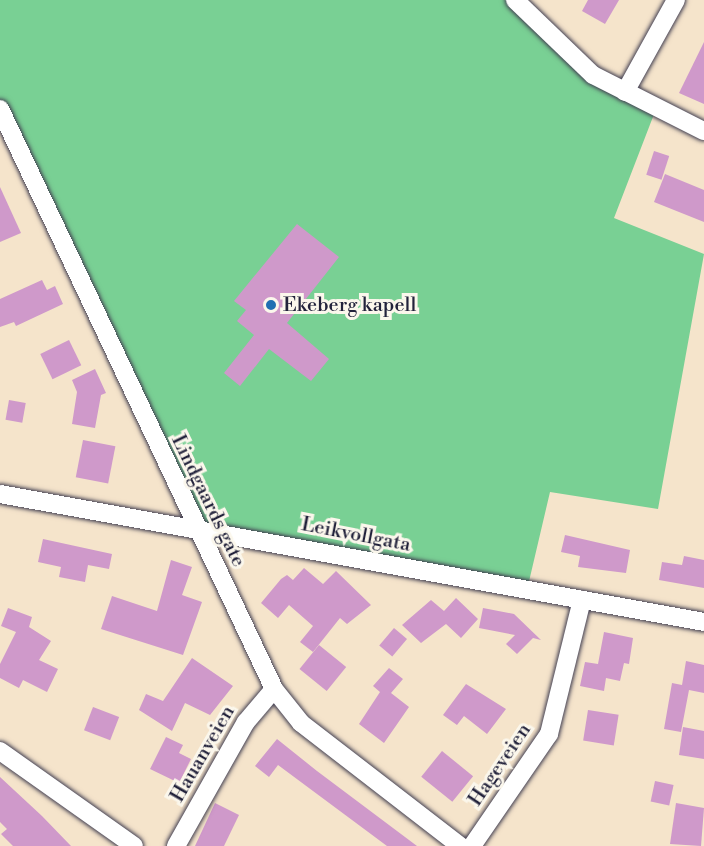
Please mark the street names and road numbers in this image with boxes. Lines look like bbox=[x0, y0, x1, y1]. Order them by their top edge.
street label: Lindgaards gate bbox=[166, 431, 250, 571]
street label: Leikvollgata bbox=[299, 513, 413, 557]
street label: Hauanveien bbox=[166, 701, 240, 807]
street label: Hageveien bbox=[464, 719, 536, 811]

